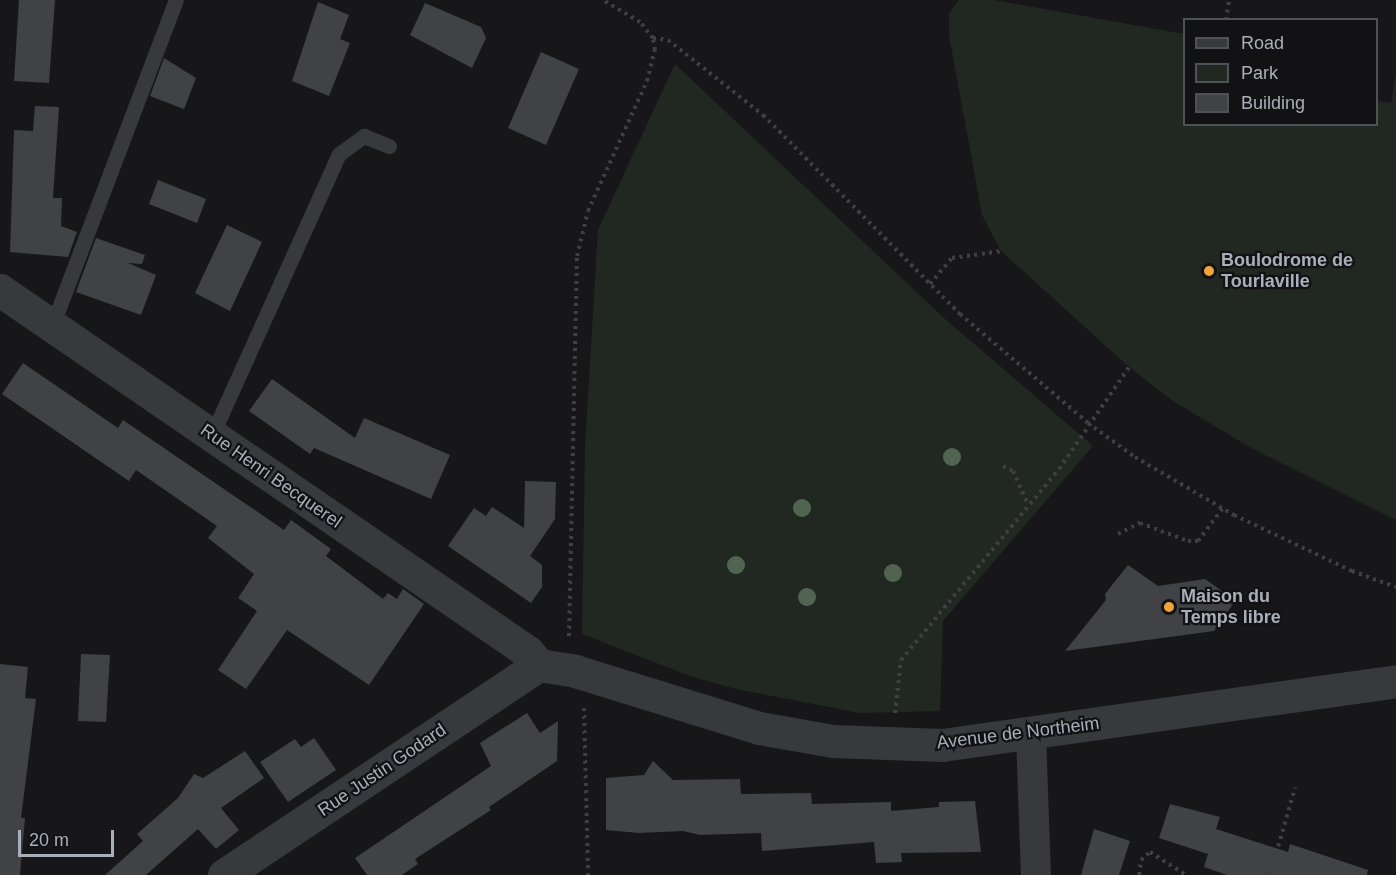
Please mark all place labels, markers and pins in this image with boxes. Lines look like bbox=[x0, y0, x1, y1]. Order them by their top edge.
place label: Boulodrome de Tourlaville bbox=[1221, 250, 1353, 292]
marker: Boulodrome de Tourlaville bbox=[1202, 264, 1216, 278]
place label: Maison du Temps libre bbox=[1181, 586, 1281, 628]
marker: Maison du Temps libre bbox=[1162, 600, 1176, 614]

